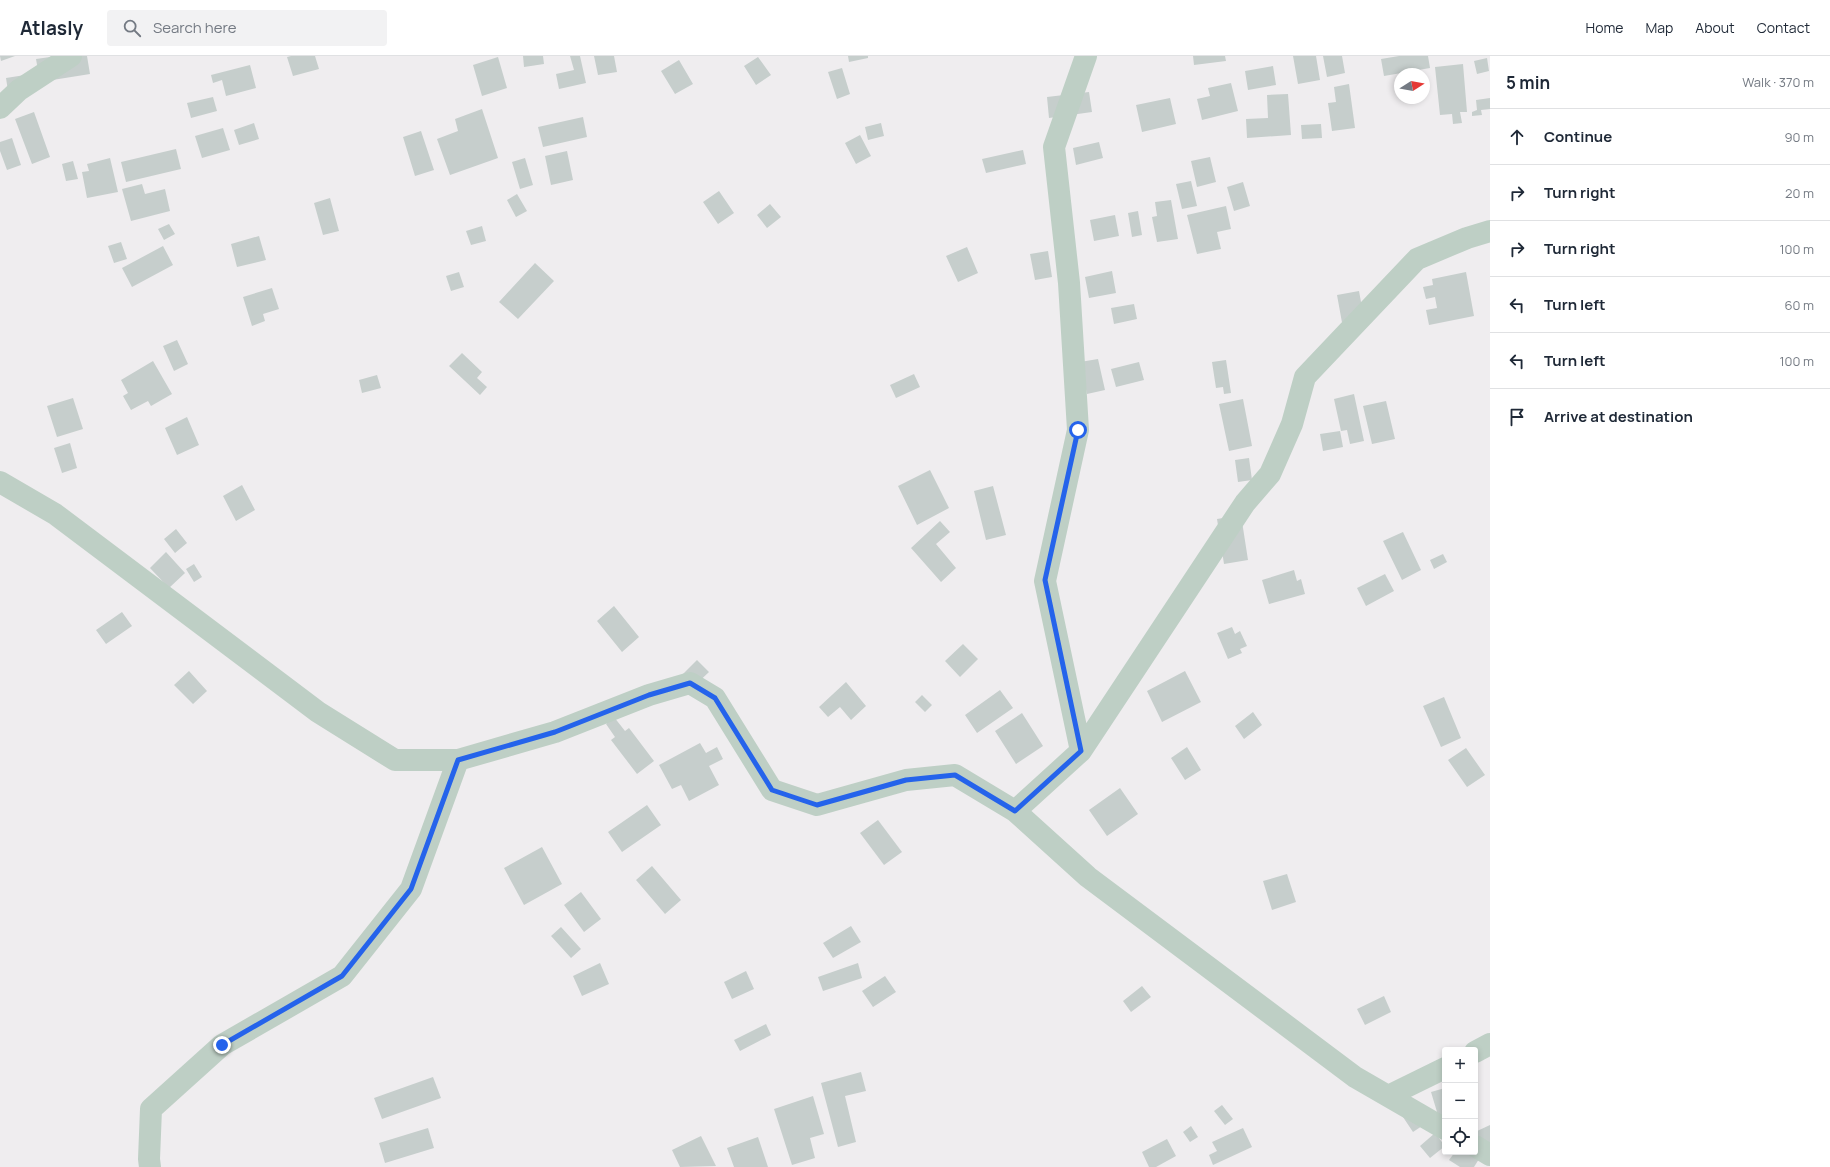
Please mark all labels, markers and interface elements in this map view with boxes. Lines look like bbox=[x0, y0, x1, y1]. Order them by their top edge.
search box bbox=[107, 10, 387, 46]
text: Atlasly bbox=[20, 15, 83, 41]
icon: search bbox=[121, 17, 143, 39]
text: Search here bbox=[153, 17, 236, 38]
text: Home bbox=[1586, 18, 1623, 37]
text: Map bbox=[1645, 18, 1673, 37]
text: About bbox=[1695, 18, 1735, 37]
text: Contact bbox=[1757, 18, 1810, 37]
north arrow bbox=[1394, 68, 1430, 104]
text: 5 min bbox=[1506, 71, 1550, 94]
text: Walk · 370 m bbox=[1742, 73, 1814, 91]
icon: ahead bbox=[1506, 126, 1528, 148]
text: Continue bbox=[1544, 126, 1612, 147]
text: 90 m bbox=[1784, 128, 1814, 146]
icon: right bbox=[1506, 182, 1528, 204]
text: Turn right bbox=[1544, 182, 1615, 203]
text: 20 m bbox=[1785, 184, 1814, 202]
icon: right bbox=[1506, 238, 1528, 260]
text: Turn right bbox=[1544, 238, 1615, 259]
text: 100 m bbox=[1779, 240, 1814, 258]
icon: left bbox=[1506, 294, 1528, 316]
text: Turn left bbox=[1544, 294, 1606, 315]
text: 60 m bbox=[1784, 296, 1814, 314]
icon: left bbox=[1506, 350, 1528, 372]
text: Turn left bbox=[1544, 350, 1606, 371]
text: 100 m bbox=[1779, 352, 1814, 370]
icon: arrive bbox=[1506, 406, 1528, 428]
text: Arrive at destination bbox=[1544, 406, 1693, 427]
route start bbox=[1069, 421, 1087, 439]
route end bbox=[213, 1036, 231, 1054]
map controls bbox=[1442, 1047, 1478, 1155]
button: + bbox=[1442, 1047, 1478, 1083]
button: − bbox=[1442, 1083, 1478, 1119]
button: locate bbox=[1442, 1119, 1478, 1155]

